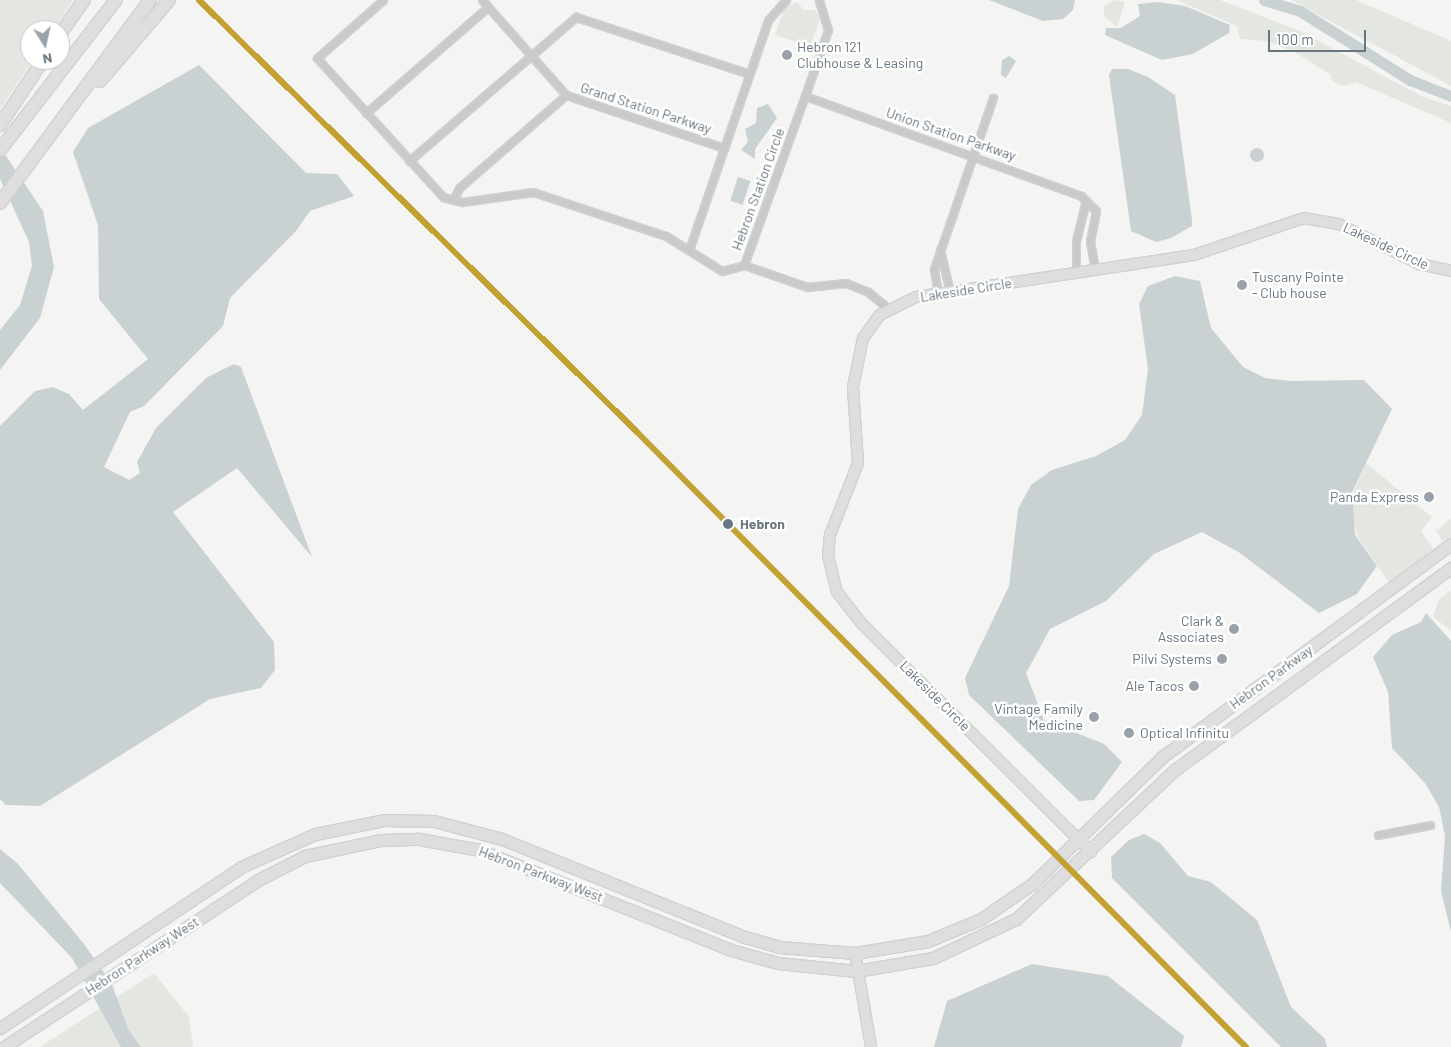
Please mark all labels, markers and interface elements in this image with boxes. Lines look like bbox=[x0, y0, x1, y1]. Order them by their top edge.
north arrow bbox=[20, 20, 70, 70]
scale bar bbox=[1271, 20, 1368, 52]
text: 100 m bbox=[1276, 30, 1314, 48]
place label: Hebron 121 Clubhouse & Leasing bbox=[797, 39, 923, 72]
marker: Hebron 121 Clubhouse & Leasing bbox=[781, 49, 793, 61]
text: N bbox=[41, 50, 54, 68]
street label: Grand Station Parkway bbox=[578, 79, 714, 137]
street label: Union Station Parkway bbox=[884, 104, 1018, 164]
street label: Hebron Station Circle bbox=[728, 125, 788, 253]
street label: Lakeside Circle bbox=[1341, 219, 1431, 273]
place label: Tuscany Pointe - Club house bbox=[1252, 269, 1344, 302]
street label: Lakeside Circle bbox=[919, 274, 1013, 306]
marker: Tuscany Pointe - Club house bbox=[1236, 279, 1248, 291]
place label: Panda Express bbox=[1330, 489, 1419, 505]
marker: Panda Express bbox=[1423, 491, 1435, 503]
marker: Hebron bbox=[720, 516, 736, 532]
place label: Hebron bbox=[740, 516, 785, 532]
place label: Clark & Associates bbox=[1158, 613, 1224, 646]
marker: Clark & Associates bbox=[1228, 623, 1240, 635]
street label: Hebron Parkway bbox=[1226, 641, 1316, 713]
place label: Pilvi Systems bbox=[1132, 651, 1212, 667]
marker: Pilvi Systems bbox=[1216, 653, 1228, 665]
street label: Lakeside Circle bbox=[896, 657, 974, 735]
place label: Ale Tacos bbox=[1126, 678, 1184, 694]
marker: Ale Tacos bbox=[1188, 680, 1200, 692]
place label: Vintage Family Medicine bbox=[994, 701, 1083, 734]
marker: Vintage Family Medicine bbox=[1087, 710, 1101, 724]
place label: Optical Infinitu bbox=[1140, 725, 1229, 741]
marker: Optical Infinitu bbox=[1122, 726, 1136, 740]
street label: Hebron Parkway West bbox=[476, 843, 606, 905]
street label: Hebron Parkway West bbox=[82, 913, 202, 999]

